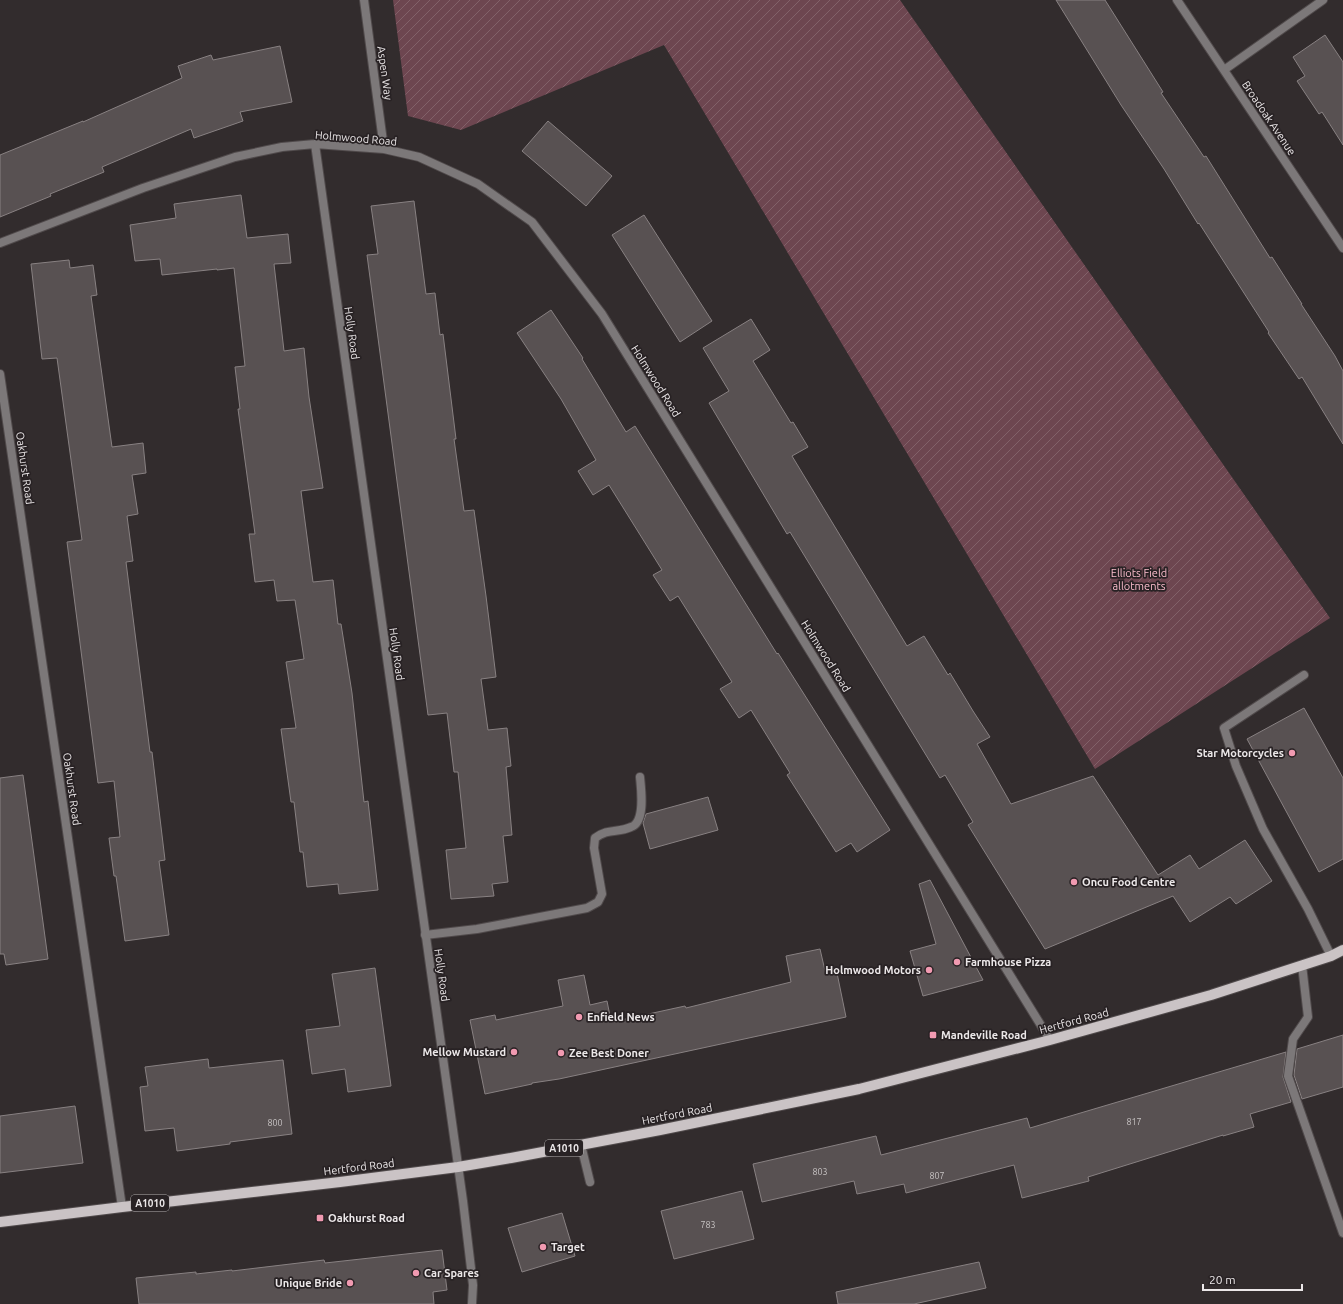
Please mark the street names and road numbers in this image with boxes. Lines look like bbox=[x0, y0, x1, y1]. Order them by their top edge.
street label: Aspen Way bbox=[375, 45, 395, 101]
street label: Broadoak Avenue bbox=[1240, 79, 1298, 157]
street label: Holmwood Road bbox=[315, 128, 397, 148]
street label: Holly Road bbox=[342, 306, 362, 360]
street label: Holmwood Road bbox=[629, 343, 683, 419]
street label: Oakhurst Road bbox=[14, 431, 36, 505]
street label: Holmwood Road bbox=[799, 618, 853, 694]
street label: Holly Road bbox=[387, 627, 407, 681]
street label: Oakhurst Road bbox=[61, 752, 83, 826]
street label: Holly Road bbox=[432, 948, 452, 1002]
street label: Hertford Road bbox=[1038, 1006, 1110, 1036]
street label: Hertford Road bbox=[641, 1101, 713, 1127]
road number: A1010 bbox=[545, 1140, 583, 1156]
street label: Hertford Road bbox=[323, 1157, 395, 1177]
road number: A1010 bbox=[131, 1195, 169, 1211]

